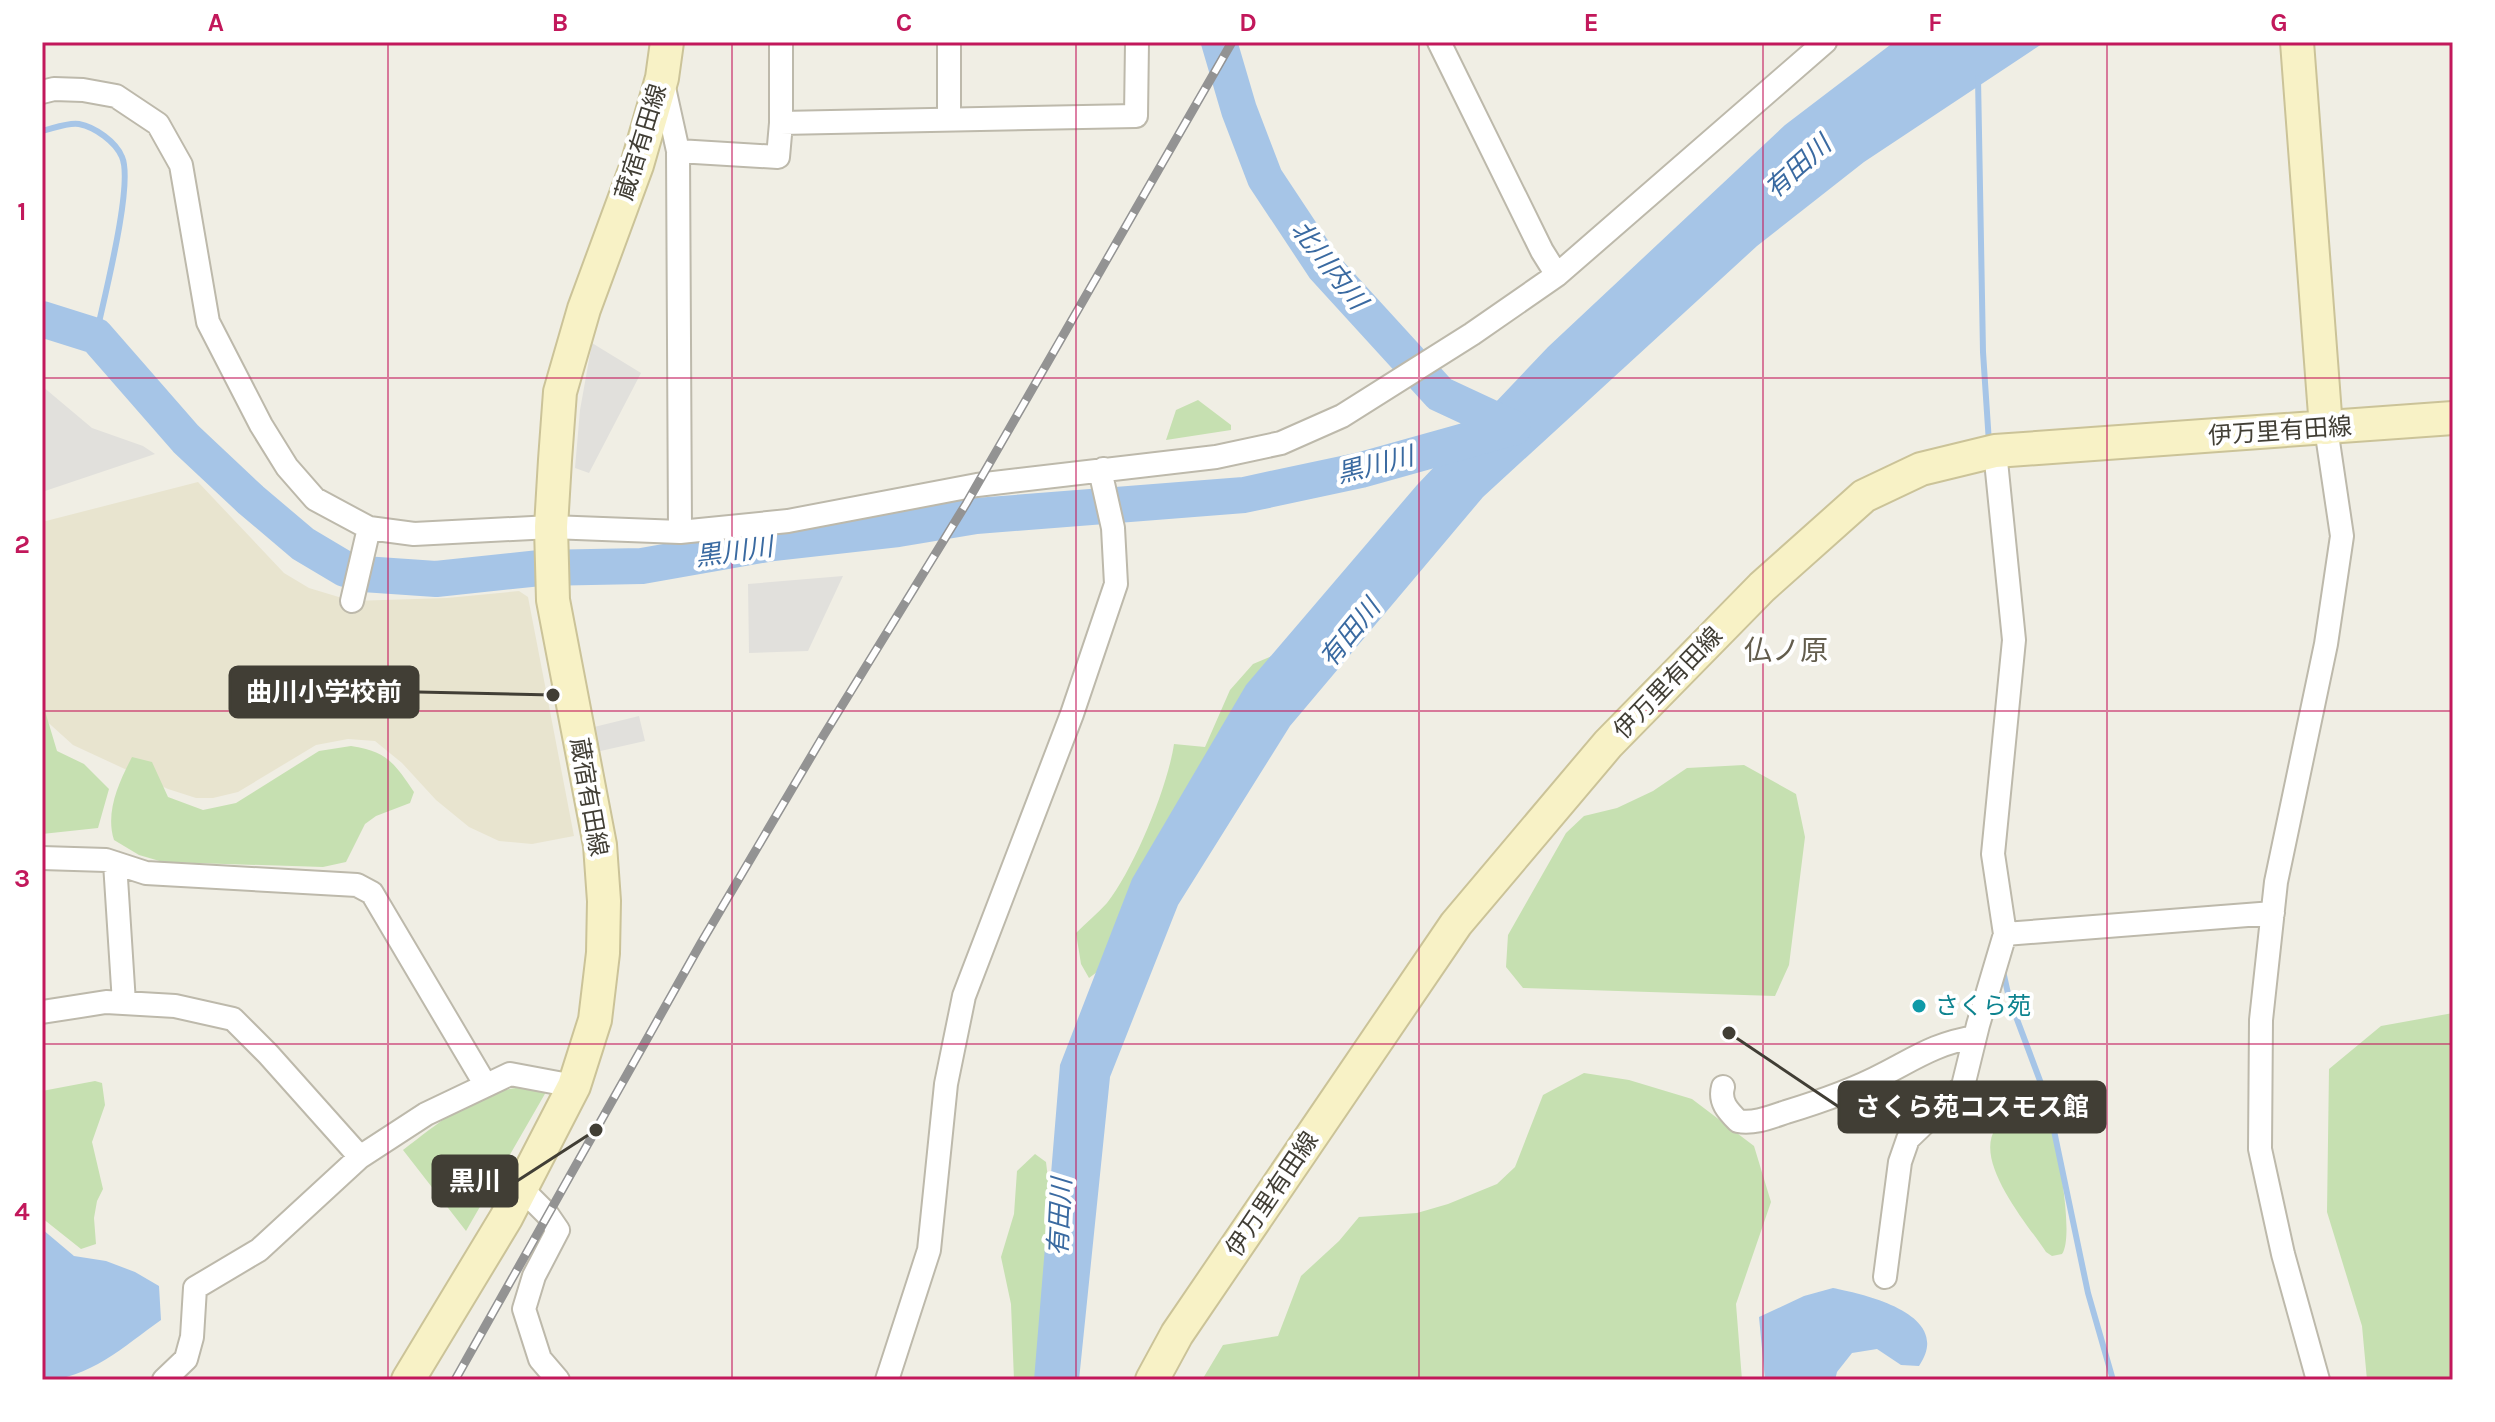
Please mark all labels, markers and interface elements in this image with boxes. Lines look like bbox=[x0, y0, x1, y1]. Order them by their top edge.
text: A bbox=[208, 7, 224, 38]
text: B bbox=[552, 7, 568, 38]
text: C bbox=[896, 7, 912, 38]
text: D bbox=[1239, 7, 1257, 38]
text: E bbox=[1583, 7, 1599, 38]
text: F bbox=[1928, 7, 1942, 38]
text: G bbox=[2270, 7, 2288, 38]
street label: 蔵宿有田線 bbox=[610, 81, 672, 203]
water label: 有田川 bbox=[1759, 127, 1840, 205]
text: 1 bbox=[17, 196, 27, 227]
water label: 北川内川 bbox=[1285, 214, 1375, 318]
street label: 伊万里有田線 bbox=[2207, 412, 2353, 450]
water label: 黒川川 bbox=[1333, 440, 1419, 489]
text: 2 bbox=[14, 529, 30, 560]
water label: 黒川川 bbox=[693, 531, 778, 573]
water label: 有田川 bbox=[1313, 591, 1388, 673]
street label: 伊万里有田線 bbox=[1608, 621, 1728, 745]
district label: 仏ノ原 bbox=[1744, 634, 1828, 667]
callout: 曲川小学校前 bbox=[230, 667, 418, 717]
text: 曲川小学校前 bbox=[246, 677, 402, 708]
street label: 蔵宿有田線 bbox=[565, 735, 613, 859]
text: 3 bbox=[14, 863, 30, 894]
place label: さくら苑 bbox=[1935, 992, 2031, 1020]
marker: さくら苑 bbox=[1910, 997, 1928, 1015]
callout: さくら苑コスモス館 bbox=[1839, 1082, 2105, 1132]
text: さくら苑コスモス館 bbox=[1855, 1092, 2089, 1123]
street label: 伊万里有田線 bbox=[1220, 1126, 1324, 1262]
callout: 黒川 bbox=[433, 1156, 517, 1206]
text: 黒川 bbox=[449, 1166, 501, 1197]
water label: 有田川 bbox=[1042, 1174, 1078, 1257]
text: 4 bbox=[14, 1196, 30, 1227]

